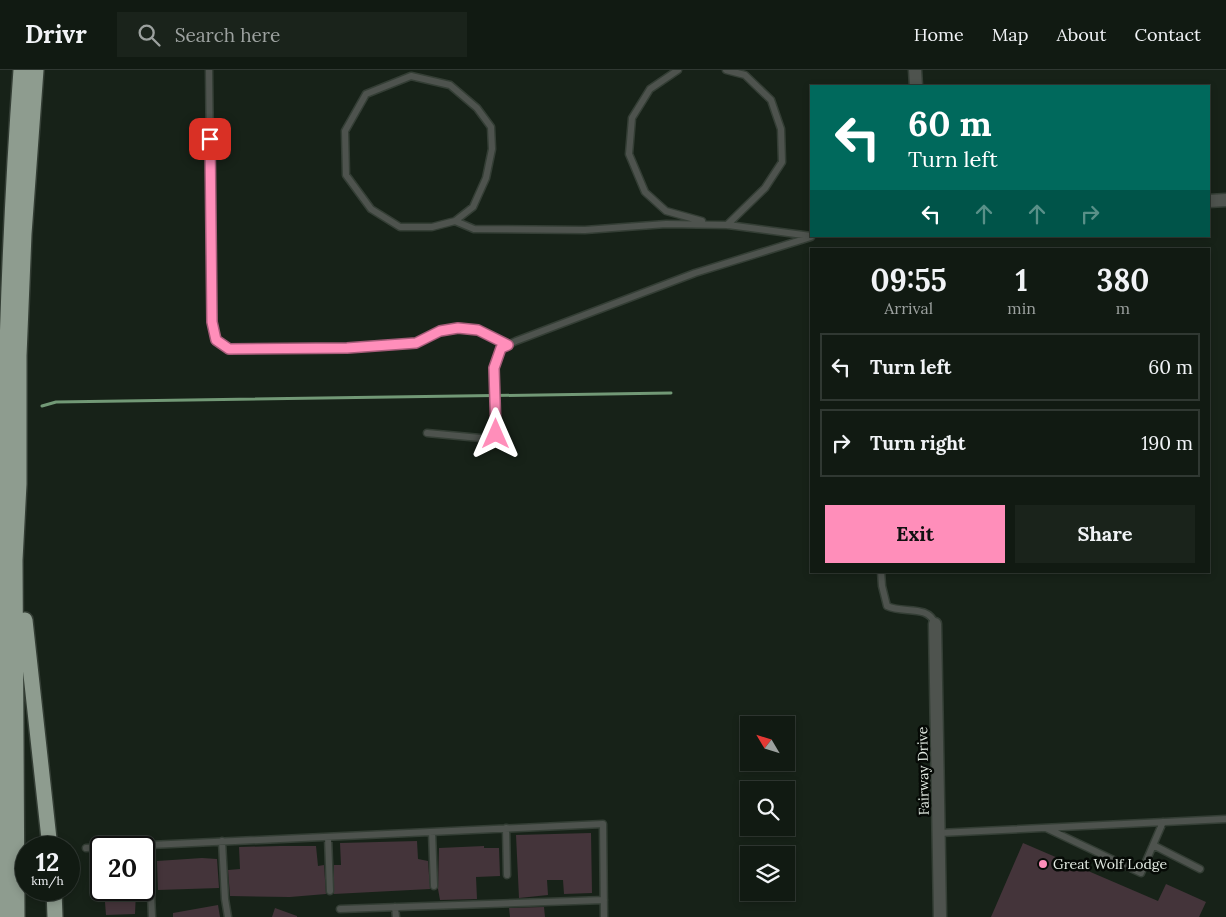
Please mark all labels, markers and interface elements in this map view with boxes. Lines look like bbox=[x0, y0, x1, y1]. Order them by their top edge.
search box bbox=[117, 12, 467, 57]
text: Drivr bbox=[25, 19, 87, 50]
icon: search bbox=[135, 21, 163, 49]
text: Search here bbox=[175, 23, 280, 47]
text: Home bbox=[914, 23, 964, 46]
text: Map bbox=[992, 23, 1028, 46]
text: About bbox=[1056, 23, 1106, 46]
text: Contact bbox=[1134, 23, 1201, 46]
text: 60 m bbox=[908, 101, 992, 146]
icon: left bbox=[825, 105, 890, 170]
pin bbox=[189, 118, 231, 160]
icon: arrive bbox=[196, 125, 224, 153]
text: Turn left bbox=[908, 145, 998, 173]
icon: left bbox=[917, 200, 945, 228]
icon: ahead bbox=[970, 200, 998, 228]
icon: ahead bbox=[1023, 200, 1051, 228]
icon: right bbox=[1076, 200, 1104, 228]
text: 09:55 bbox=[871, 261, 947, 299]
text: 1 bbox=[1015, 261, 1028, 299]
text: 380 bbox=[1096, 261, 1149, 299]
text: Arrival bbox=[884, 298, 933, 318]
text: min bbox=[1007, 298, 1036, 318]
text: m bbox=[1116, 298, 1130, 318]
icon: left bbox=[827, 353, 855, 381]
text: Turn left bbox=[870, 355, 951, 379]
text: 60 m bbox=[1148, 355, 1193, 379]
position arrow bbox=[469, 407, 521, 459]
icon: right bbox=[827, 429, 855, 457]
text: Turn right bbox=[870, 431, 966, 455]
text: 190 m bbox=[1141, 431, 1193, 455]
button: Exit bbox=[825, 505, 1005, 563]
button: Share bbox=[1015, 505, 1195, 563]
north arrow bbox=[740, 716, 795, 771]
map controls bbox=[740, 716, 795, 901]
street label: Fairway Drive bbox=[913, 726, 933, 815]
button: search bbox=[740, 781, 795, 836]
speed limit sign: 20 bbox=[90, 836, 155, 901]
text: 12 bbox=[36, 846, 59, 878]
button: layers bbox=[740, 846, 795, 901]
place label: Great Wolf Lodge bbox=[1053, 855, 1168, 873]
marker: Great Wolf Lodge bbox=[1037, 858, 1049, 870]
text: km/h bbox=[31, 873, 64, 888]

